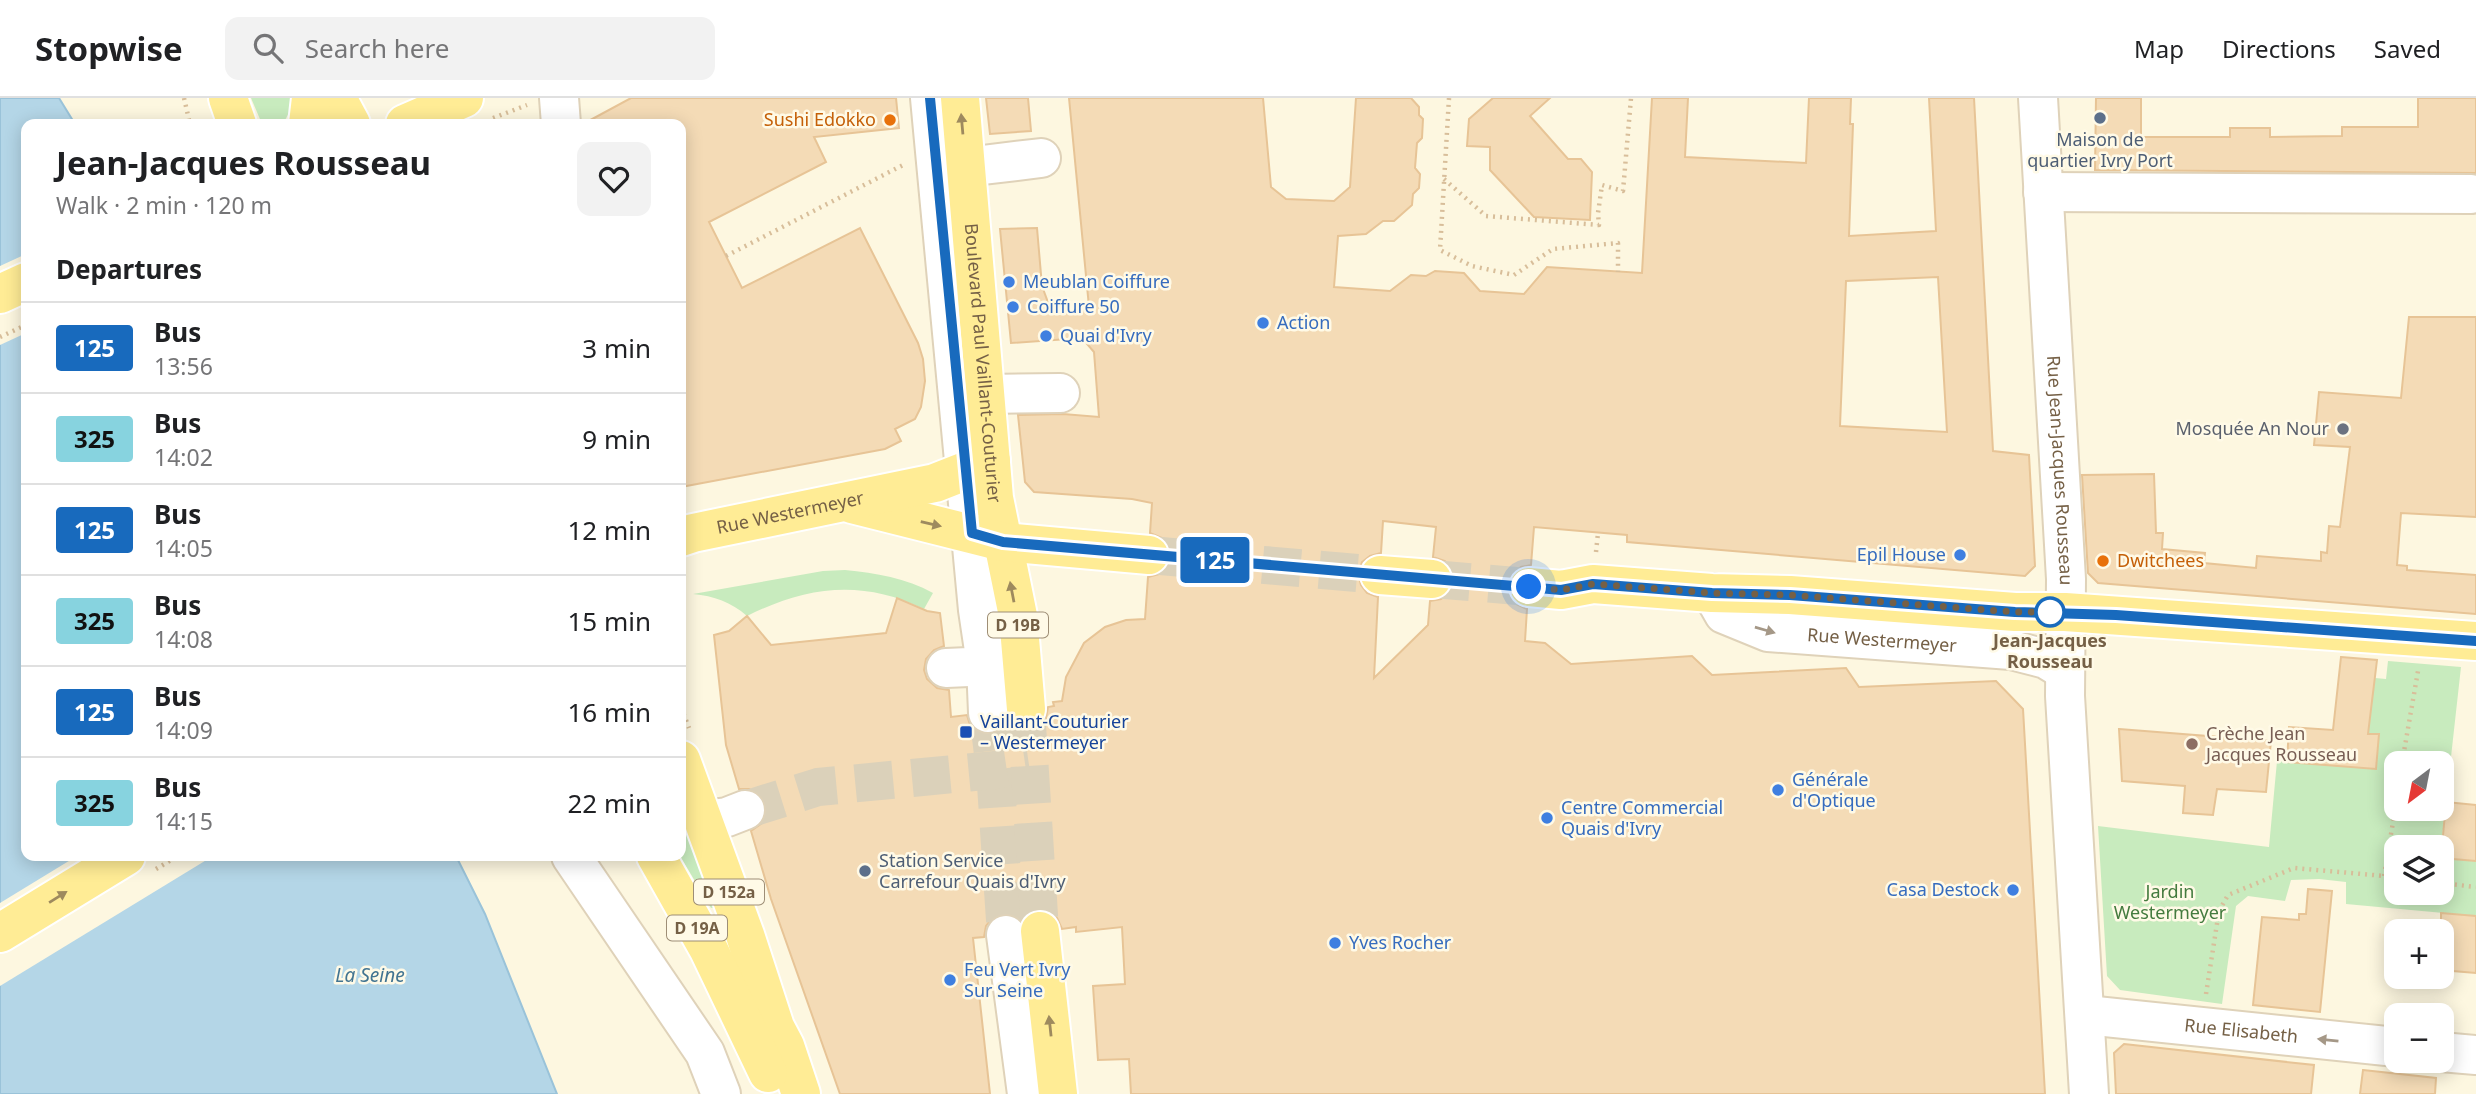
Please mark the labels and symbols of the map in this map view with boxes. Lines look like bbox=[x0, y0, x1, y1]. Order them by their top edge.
place label: Sushi Edokko bbox=[764, 107, 876, 131]
marker: Maison de quartier Ivry Port bbox=[2092, 110, 2108, 126]
marker: Sushi Edokko bbox=[882, 112, 898, 128]
one-way arrow bbox=[956, 113, 967, 135]
place label: Maison de quartier Ivry Port bbox=[2027, 127, 2173, 172]
street label: Boulevard Paul Vaillant-Couturier bbox=[960, 222, 1008, 505]
place label: Meublan Coiffure bbox=[1023, 269, 1170, 293]
marker: Meublan Coiffure bbox=[1001, 274, 1017, 290]
place label: Coiffure 50 bbox=[1027, 294, 1120, 318]
marker: Coiffure 50 bbox=[1005, 299, 1021, 315]
place label: Action bbox=[1277, 310, 1330, 334]
marker: Action bbox=[1255, 315, 1271, 331]
place label: Quai d'Ivry bbox=[1060, 323, 1152, 347]
marker: Quai d'Ivry bbox=[1038, 328, 1054, 344]
street label: Rue Jean-Jacques Rousseau bbox=[2042, 355, 2079, 586]
place label: Mosquée An Nour bbox=[2176, 416, 2330, 440]
marker: Mosquée An Nour bbox=[2335, 421, 2351, 437]
street label: Rue Westermeyer bbox=[714, 485, 866, 539]
one-way arrow bbox=[921, 519, 943, 530]
line badge: 125 bbox=[1175, 537, 1255, 583]
place label: Epil House bbox=[1857, 542, 1946, 566]
marker: Epil House bbox=[1952, 547, 1968, 563]
place label: Dwitchees bbox=[2117, 548, 2204, 572]
marker: Dwitchees bbox=[2095, 553, 2111, 569]
your location bbox=[1511, 569, 1546, 604]
one-way arrow bbox=[1007, 581, 1018, 603]
marker: Jean-Jacques Rousseau bbox=[2035, 597, 2065, 627]
road number: D 19B bbox=[988, 612, 1048, 638]
street label: Rue Westermeyer bbox=[1806, 622, 1958, 657]
one-way arrow bbox=[1754, 625, 1775, 635]
place label: Jean-Jacques Rousseau bbox=[1991, 628, 2107, 673]
place label: Vaillant-Couturier – Westermeyer bbox=[980, 709, 1129, 754]
place label: Crèche Jean Jacques Rousseau bbox=[2204, 721, 2357, 766]
marker: Vaillant-Couturier – Westermeyer bbox=[958, 724, 974, 740]
marker: Crèche Jean Jacques Rousseau bbox=[2184, 736, 2200, 752]
north arrow bbox=[2384, 751, 2454, 821]
place label: Générale d'Optique bbox=[1792, 767, 1876, 812]
marker: Générale d'Optique bbox=[1770, 782, 1786, 798]
place label: Centre Commercial Quais d'Ivry bbox=[1561, 795, 1723, 840]
marker: Centre Commercial Quais d'Ivry bbox=[1539, 810, 1555, 826]
place label: Station Service Carrefour Quais d'Ivry bbox=[879, 848, 1066, 893]
marker: Station Service Carrefour Quais d'Ivry bbox=[857, 863, 873, 879]
place label: Casa Destock bbox=[1887, 877, 1999, 901]
park label: Jardin Westermeyer bbox=[2114, 879, 2227, 924]
road number: D 152a bbox=[694, 880, 764, 904]
marker: Casa Destock bbox=[2005, 882, 2021, 898]
one-way arrow bbox=[49, 891, 68, 904]
road number: D 19A bbox=[667, 916, 727, 940]
place label: Yves Rocher bbox=[1349, 930, 1452, 954]
marker: Yves Rocher bbox=[1327, 935, 1343, 951]
place label: Feu Vert Ivry Sur Seine bbox=[964, 957, 1071, 1002]
water label: La Seine bbox=[335, 962, 405, 988]
marker: Feu Vert Ivry Sur Seine bbox=[942, 972, 958, 988]
street label: Rue Elisabeth bbox=[2183, 1012, 2299, 1048]
one-way arrow bbox=[1045, 1015, 1056, 1037]
one-way arrow bbox=[2317, 1034, 2339, 1045]

